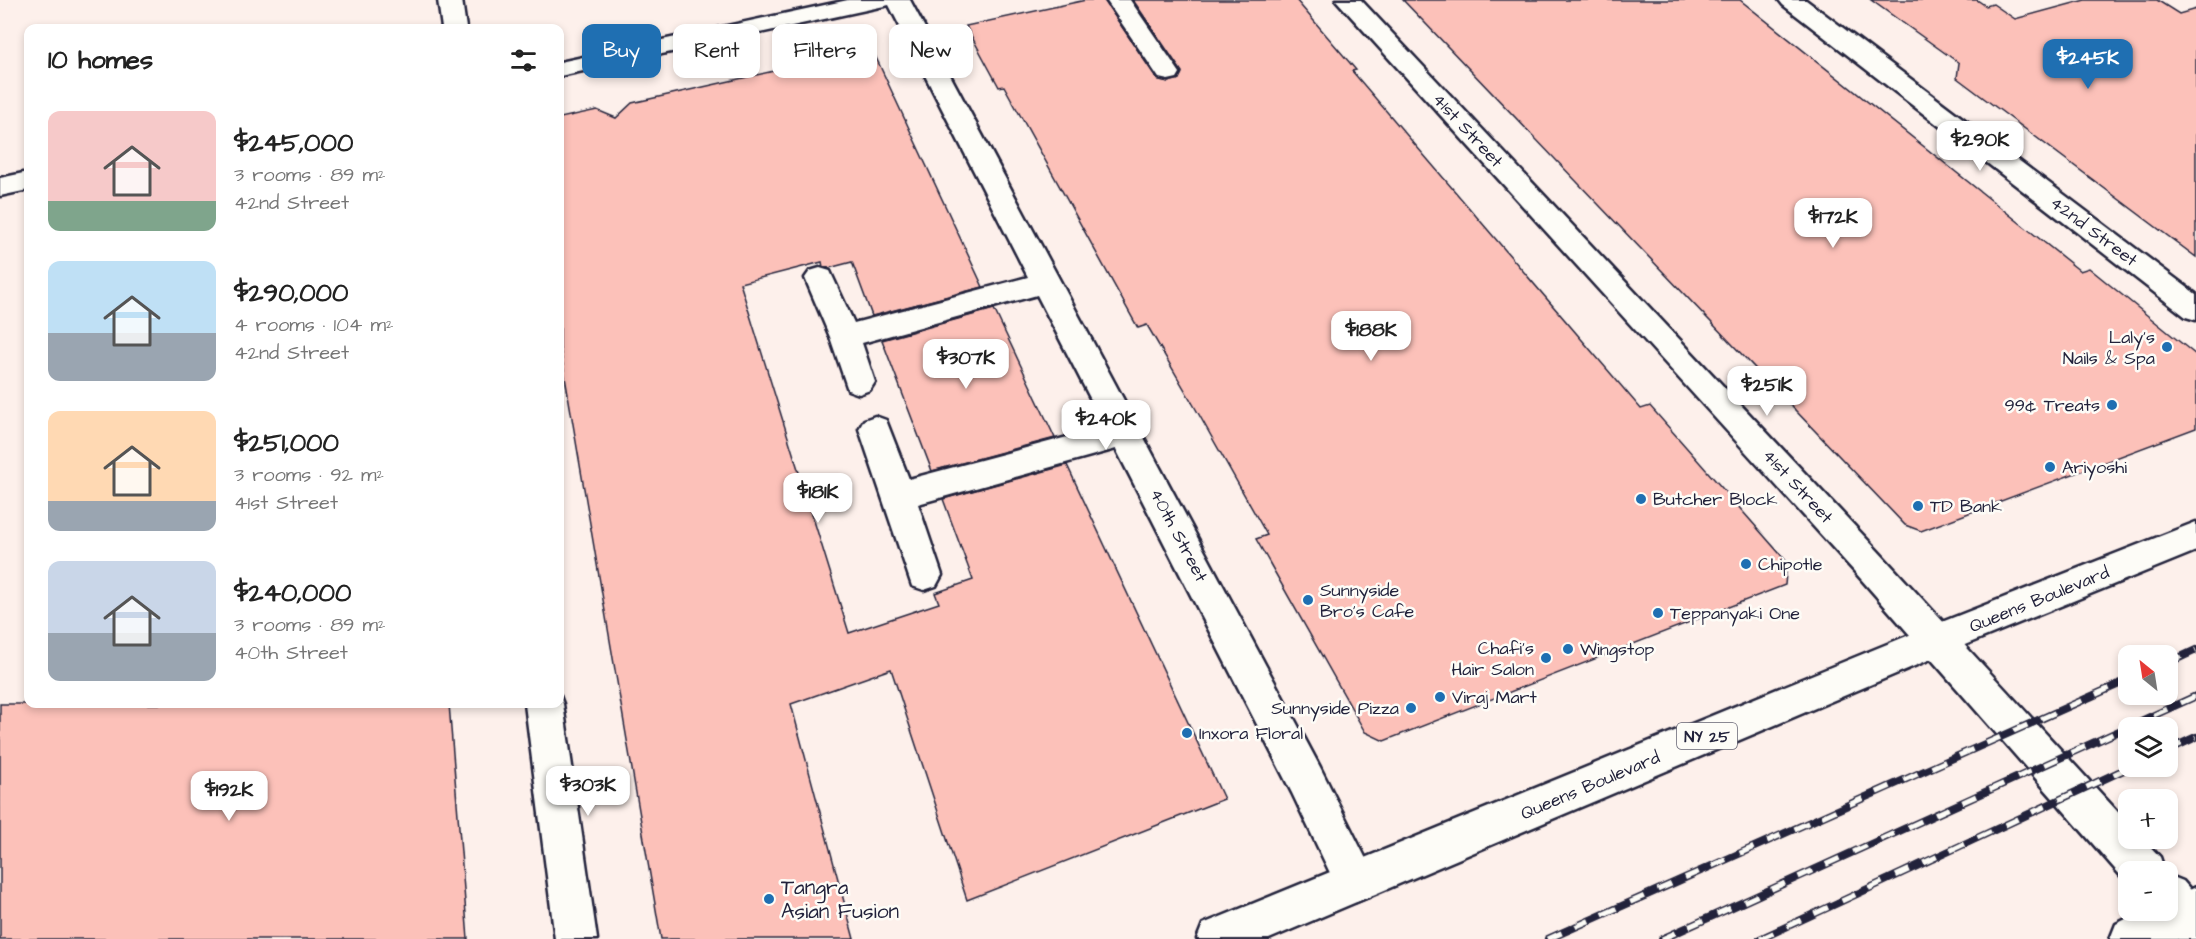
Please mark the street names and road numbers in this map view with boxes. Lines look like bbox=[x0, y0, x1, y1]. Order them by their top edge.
street label: 41st Street bbox=[1427, 88, 1509, 174]
street label: 42nd Street bbox=[2045, 190, 2143, 273]
street label: 41st Street bbox=[1757, 444, 1839, 530]
street label: 40th Street bbox=[1143, 484, 1214, 587]
street label: Queens Boulevard bbox=[1965, 560, 2113, 639]
road number: NY 25 bbox=[1677, 723, 1737, 749]
street label: Queens Boulevard bbox=[1517, 745, 1664, 826]

